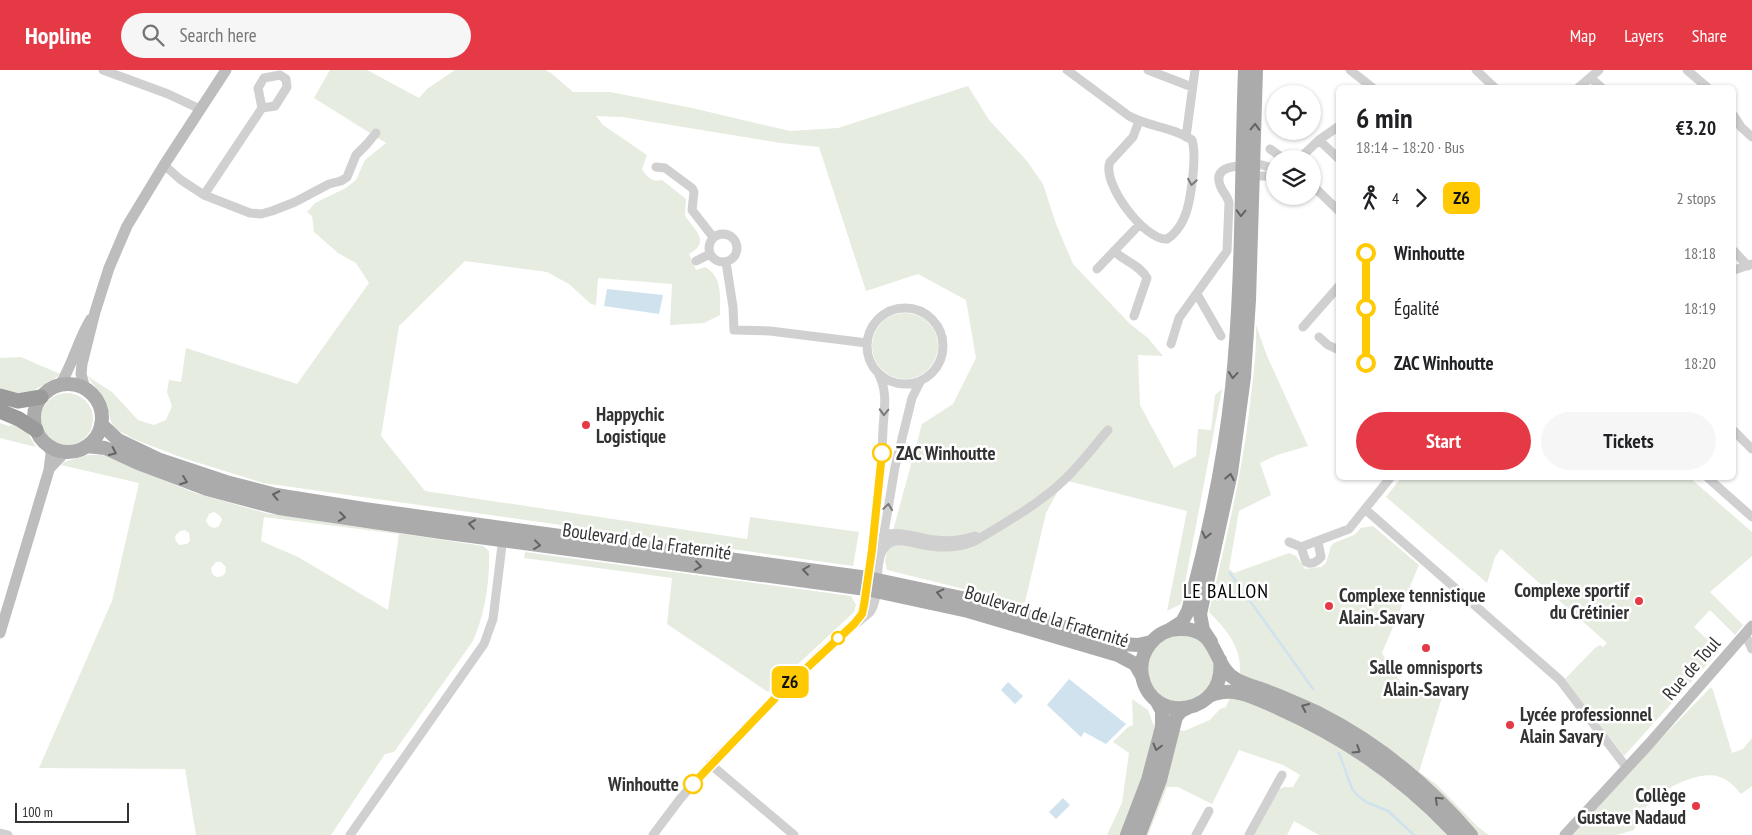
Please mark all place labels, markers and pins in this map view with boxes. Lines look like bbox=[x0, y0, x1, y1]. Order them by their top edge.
place label: Happychic Logistique bbox=[596, 402, 666, 448]
marker: Happychic Logistique bbox=[580, 419, 592, 431]
place label: ZAC Winhoutte bbox=[896, 441, 996, 465]
marker: ZAC Winhoutte bbox=[872, 443, 892, 463]
place label: Complexe sportif du Crétinier bbox=[1514, 578, 1630, 624]
place label: Complexe tennistique Alain-Savary bbox=[1338, 583, 1486, 629]
marker: Complexe sportif du Crétinier bbox=[1633, 595, 1645, 607]
marker: Complexe tennistique Alain-Savary bbox=[1323, 600, 1335, 612]
unlabelled marker bbox=[831, 631, 845, 645]
marker: Salle omnisports Alain-Savary bbox=[1420, 642, 1432, 654]
place label: Salle omnisports Alain-Savary bbox=[1369, 655, 1483, 701]
place label: Lycée professionnel Alain Savary bbox=[1519, 702, 1653, 748]
marker: Lycée professionnel Alain Savary bbox=[1504, 719, 1516, 731]
place label: Winhoutte bbox=[607, 772, 679, 796]
marker: Winhoutte bbox=[683, 774, 703, 794]
place label: Collège Gustave Nadaud bbox=[1577, 783, 1686, 829]
marker: Collège Gustave Nadaud bbox=[1690, 800, 1702, 812]

